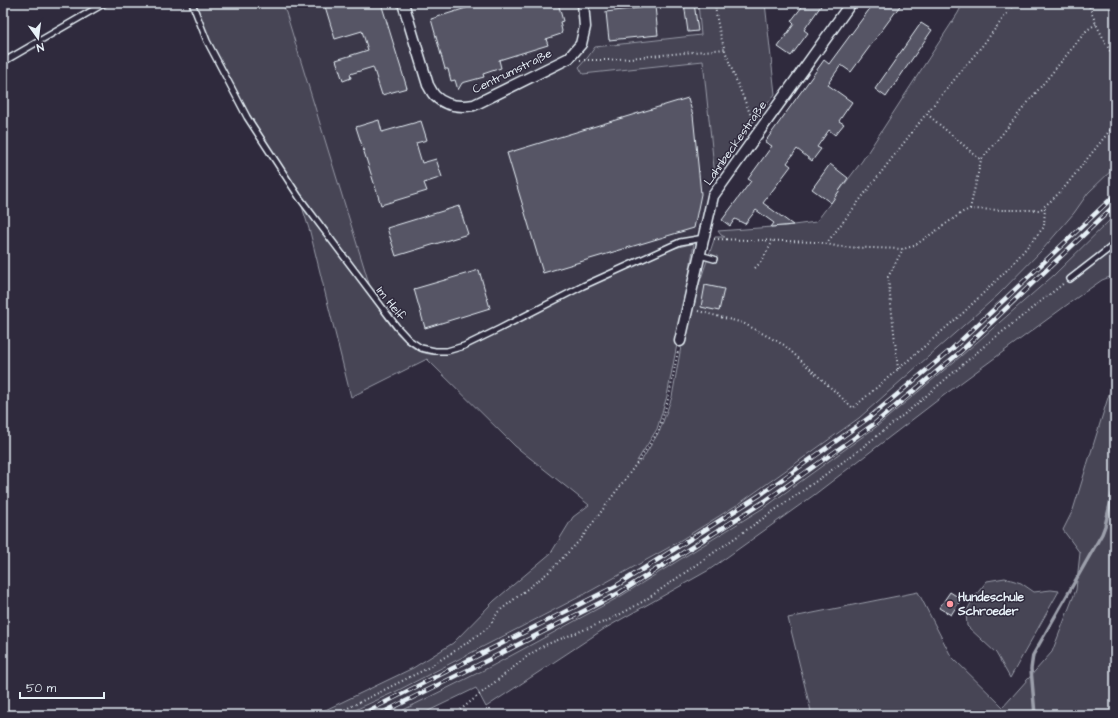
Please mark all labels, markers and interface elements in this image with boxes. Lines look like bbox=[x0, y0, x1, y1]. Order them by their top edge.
north arrow bbox=[18, 18, 58, 58]
text: N bbox=[35, 39, 45, 55]
street label: Centrumstraße bbox=[470, 45, 555, 98]
street label: Lahnbeckestraße bbox=[700, 97, 771, 189]
street label: Im Helf bbox=[372, 283, 410, 324]
place label: Hundeschule Schroeder bbox=[957, 589, 1025, 620]
marker: Hundeschule Schroeder bbox=[945, 599, 955, 609]
scale bar bbox=[20, 674, 104, 700]
text: 50 m bbox=[26, 680, 57, 697]

